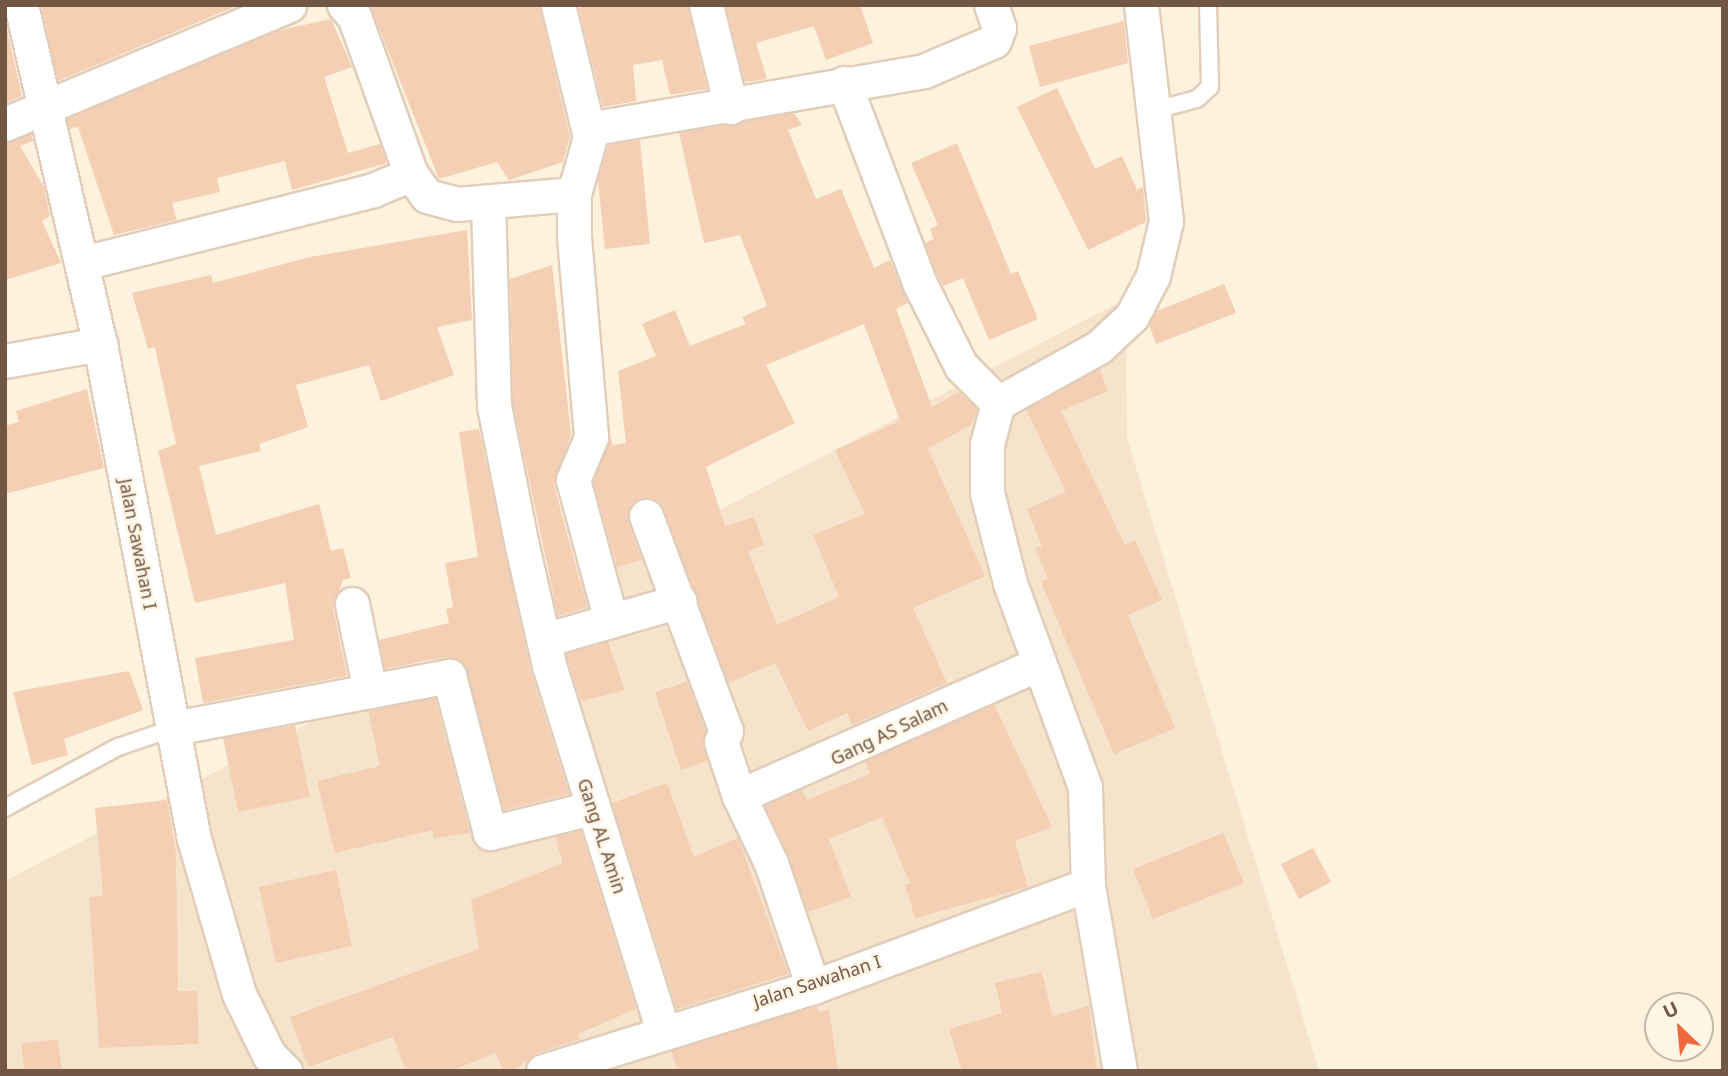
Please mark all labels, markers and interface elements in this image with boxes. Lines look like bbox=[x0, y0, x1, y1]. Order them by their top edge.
street label: Jalan Sawahan I bbox=[115, 477, 161, 611]
street label: Gang AS Salam bbox=[827, 694, 951, 770]
street label: Gang AL Amin bbox=[573, 776, 631, 896]
street label: Jalan Sawahan I bbox=[750, 950, 884, 1012]
north arrow bbox=[1644, 992, 1714, 1062]
text: U bbox=[1659, 995, 1683, 1025]

